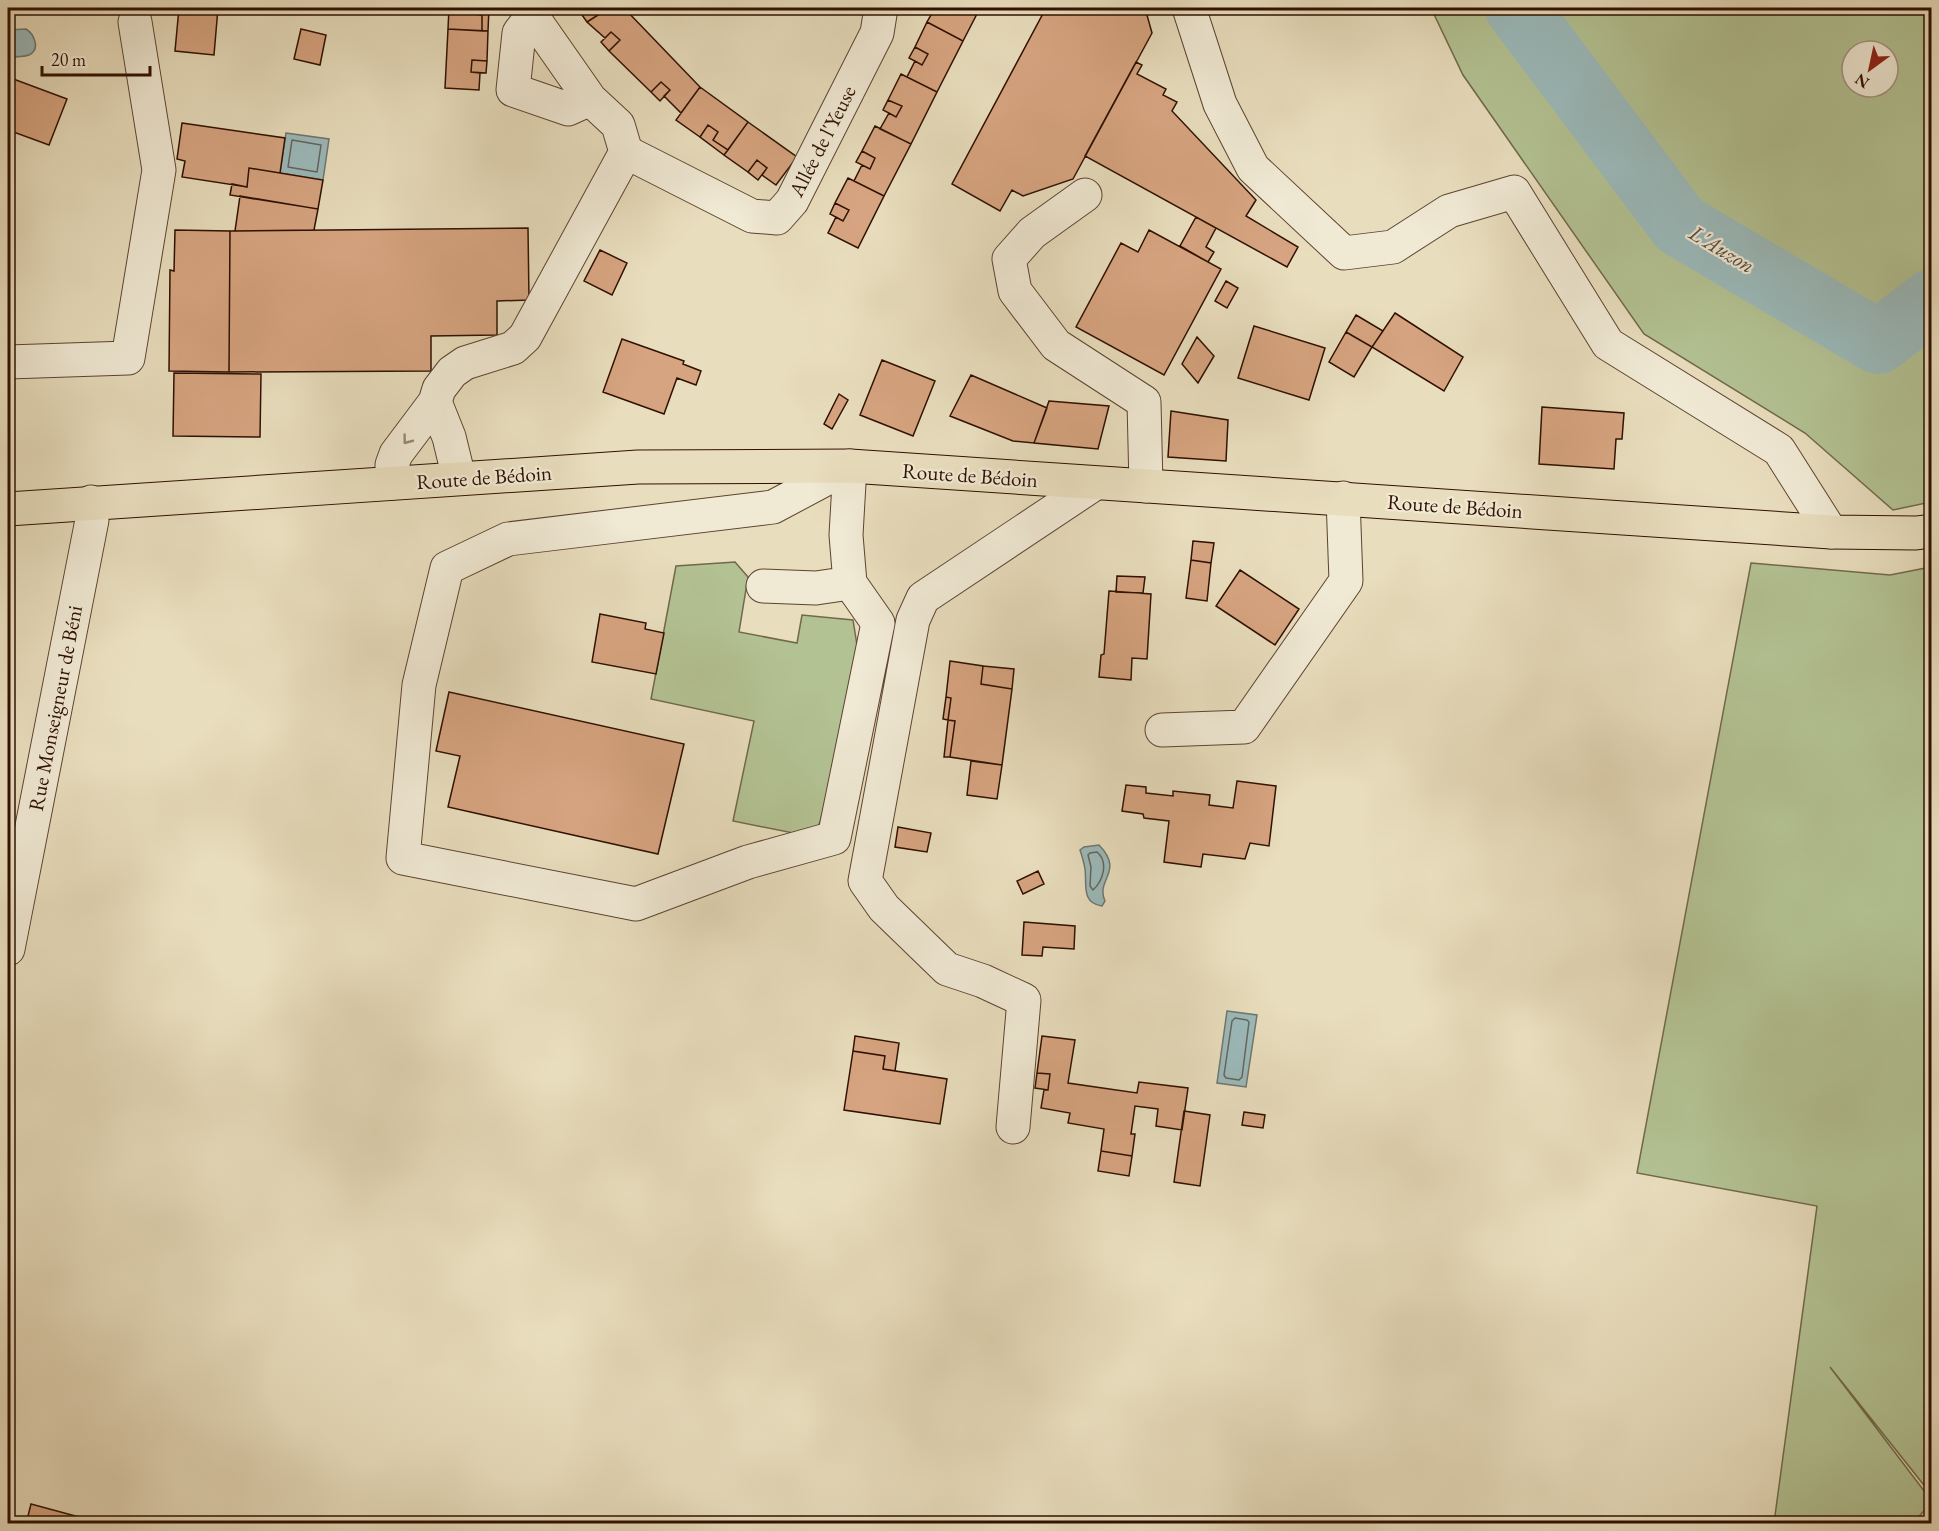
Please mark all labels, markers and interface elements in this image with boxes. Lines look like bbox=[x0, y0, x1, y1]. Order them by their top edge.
scale bar bbox=[42, 39, 150, 77]
north arrow bbox=[1840, 39, 1900, 99]
text: 20 m bbox=[51, 48, 86, 71]
text: N bbox=[1851, 69, 1873, 93]
street label: Allée de l'Yeuse bbox=[782, 81, 862, 202]
water label: L'Auzon bbox=[1683, 218, 1760, 280]
one-way arrow bbox=[403, 433, 414, 444]
street label: Route de Bédoin bbox=[901, 457, 1039, 493]
street label: Route de Bédoin bbox=[415, 459, 553, 495]
street label: Route de Bédoin bbox=[1386, 488, 1524, 524]
street label: Rue Monseigneur de Béni bbox=[22, 603, 88, 813]

